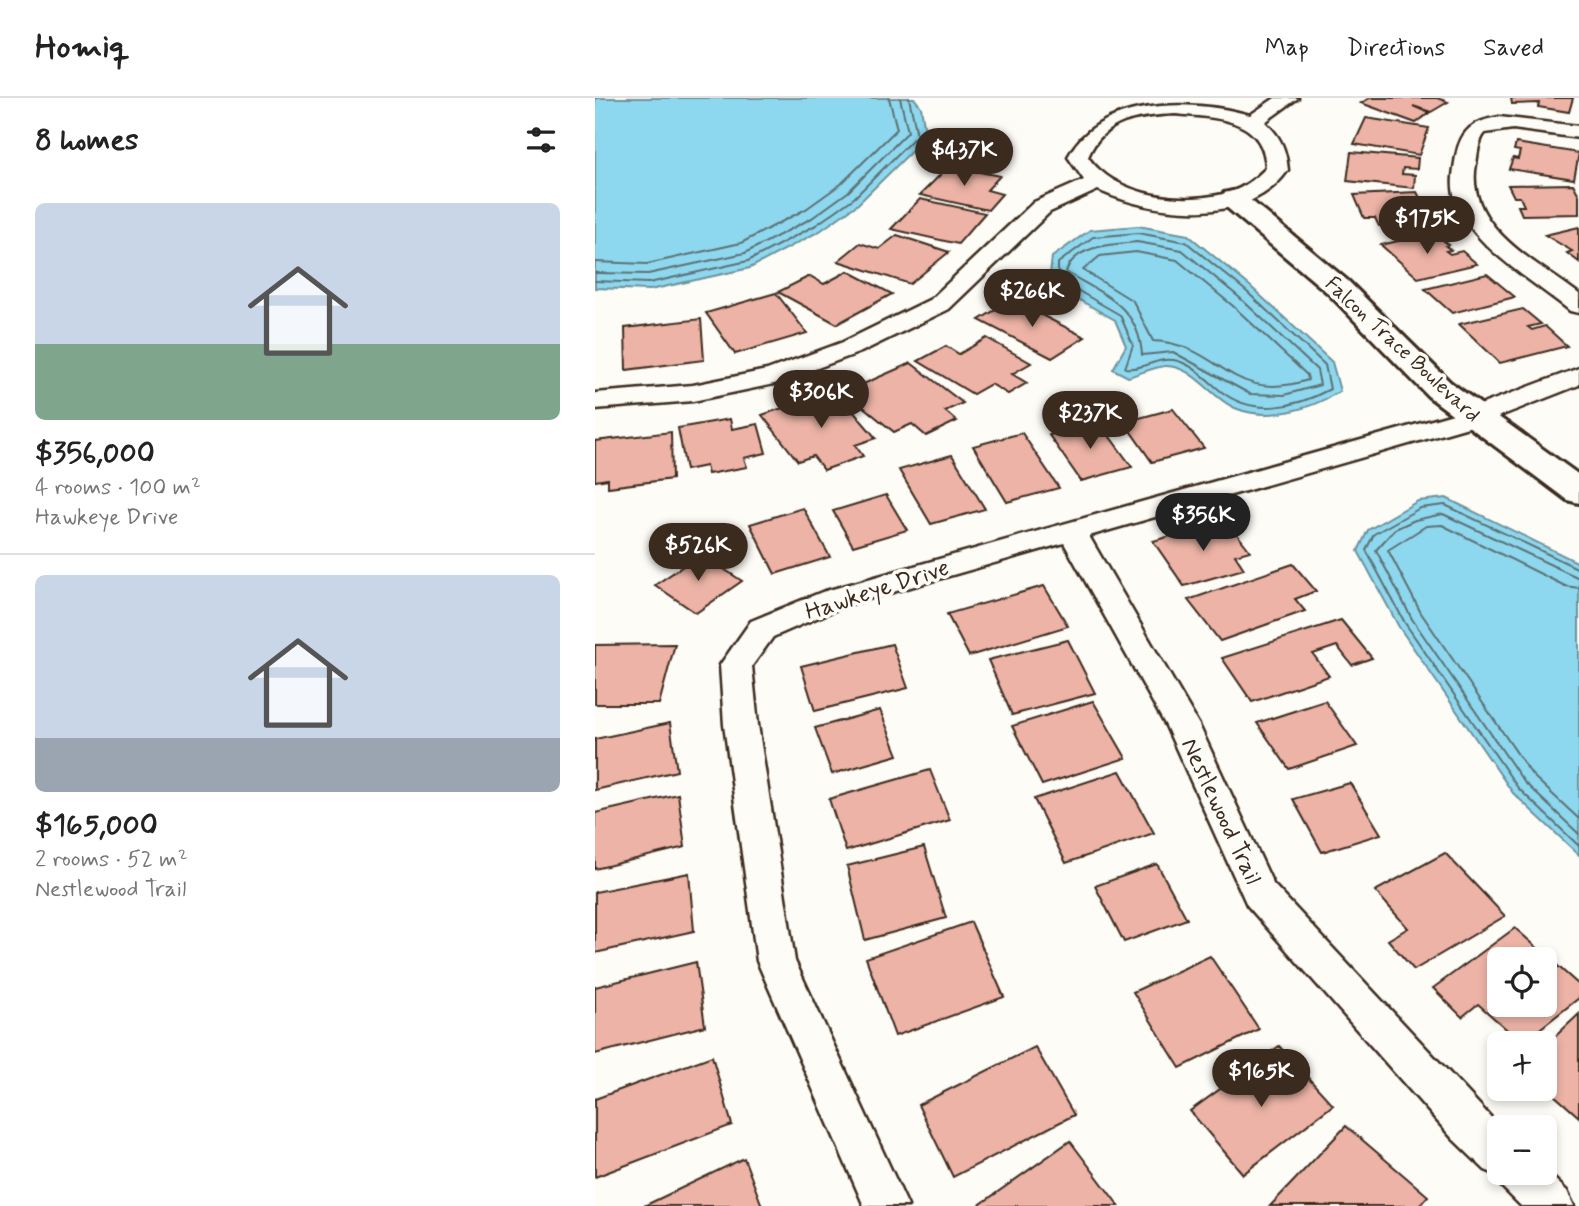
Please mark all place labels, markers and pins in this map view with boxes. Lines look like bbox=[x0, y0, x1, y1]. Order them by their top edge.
pin: $437K bbox=[915, 129, 1013, 188]
pin: $175K bbox=[1378, 197, 1476, 256]
pin: $266K bbox=[983, 270, 1081, 329]
pin: $306K bbox=[772, 370, 870, 430]
pin: $237K bbox=[1041, 392, 1139, 451]
pin: $356K bbox=[1154, 494, 1252, 553]
pin: $526K bbox=[649, 524, 747, 583]
pin: $165K bbox=[1212, 1049, 1310, 1109]

